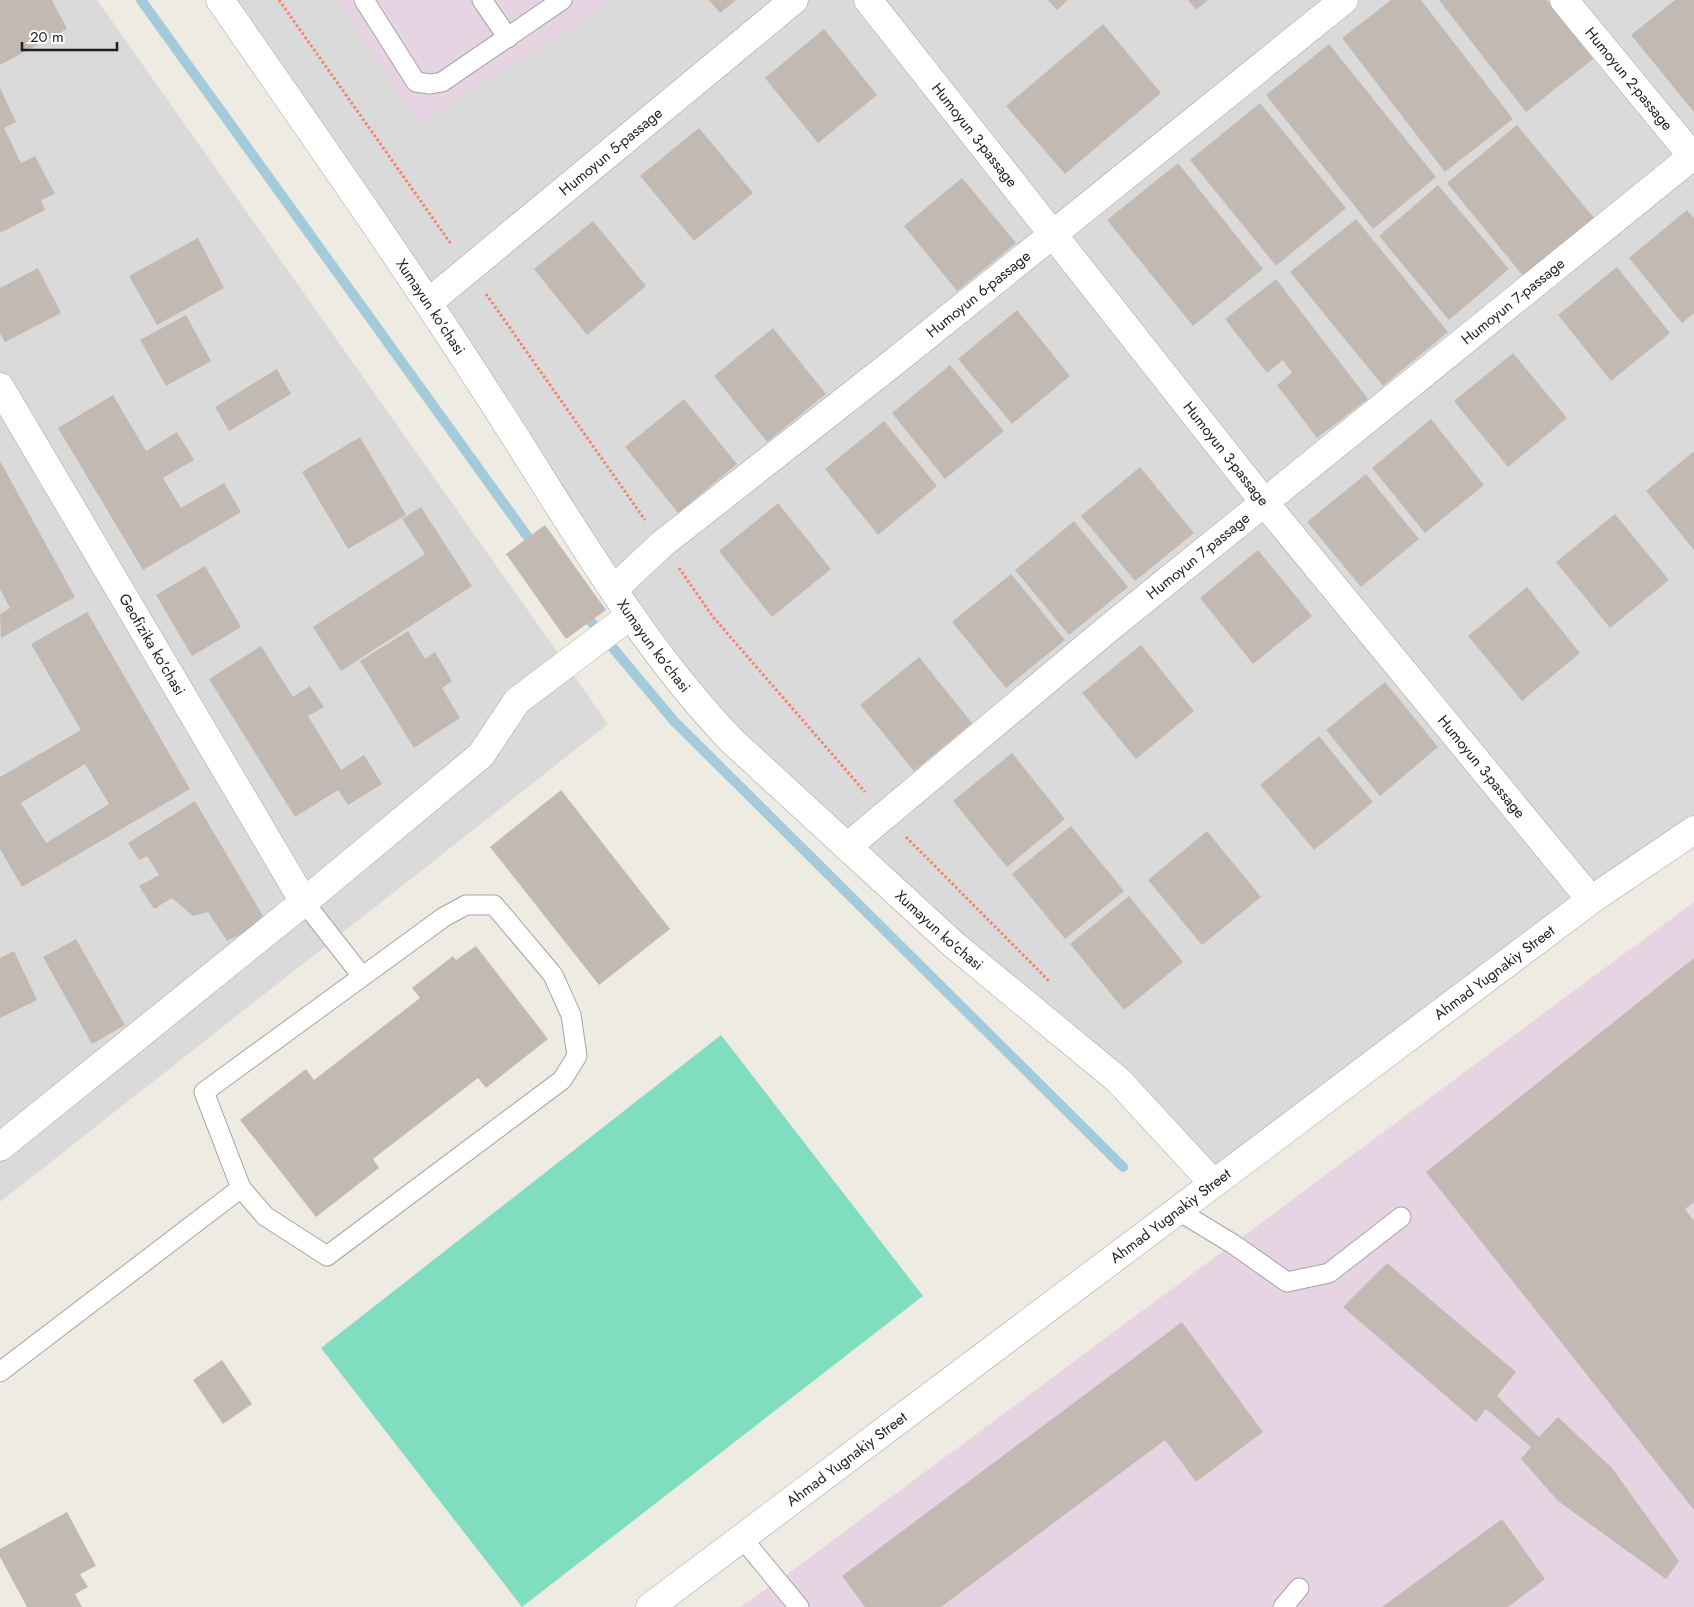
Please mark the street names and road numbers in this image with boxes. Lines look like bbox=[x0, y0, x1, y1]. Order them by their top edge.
street label: Humoyun 2-passage bbox=[1580, 22, 1678, 135]
street label: Humoyun 3-passage bbox=[926, 78, 1023, 192]
street label: Humoyun 5-passage bbox=[554, 102, 667, 201]
street label: Humoyun 6-passage bbox=[921, 245, 1036, 343]
street label: Humoyun 7-passage bbox=[1456, 253, 1570, 350]
street label: Xumayun ko'chasi bbox=[390, 254, 470, 359]
street label: Humoyun 3-passage bbox=[1178, 397, 1274, 511]
street label: Humoyun 7-passage bbox=[1142, 507, 1255, 605]
street label: Geofizika ko'chasi bbox=[113, 589, 191, 700]
street label: Xumayun ko'chasi bbox=[612, 595, 696, 697]
street label: Humoyun 3-passage bbox=[1432, 710, 1531, 823]
street label: Xumayun ko'chasi bbox=[890, 885, 988, 975]
street label: Ahmad Yugnakiy Street bbox=[1429, 920, 1560, 1025]
street label: Ahmad Yugnakiy Street bbox=[1105, 1163, 1236, 1269]
street label: Ahmad Yugnakiy Street bbox=[782, 1406, 912, 1512]

